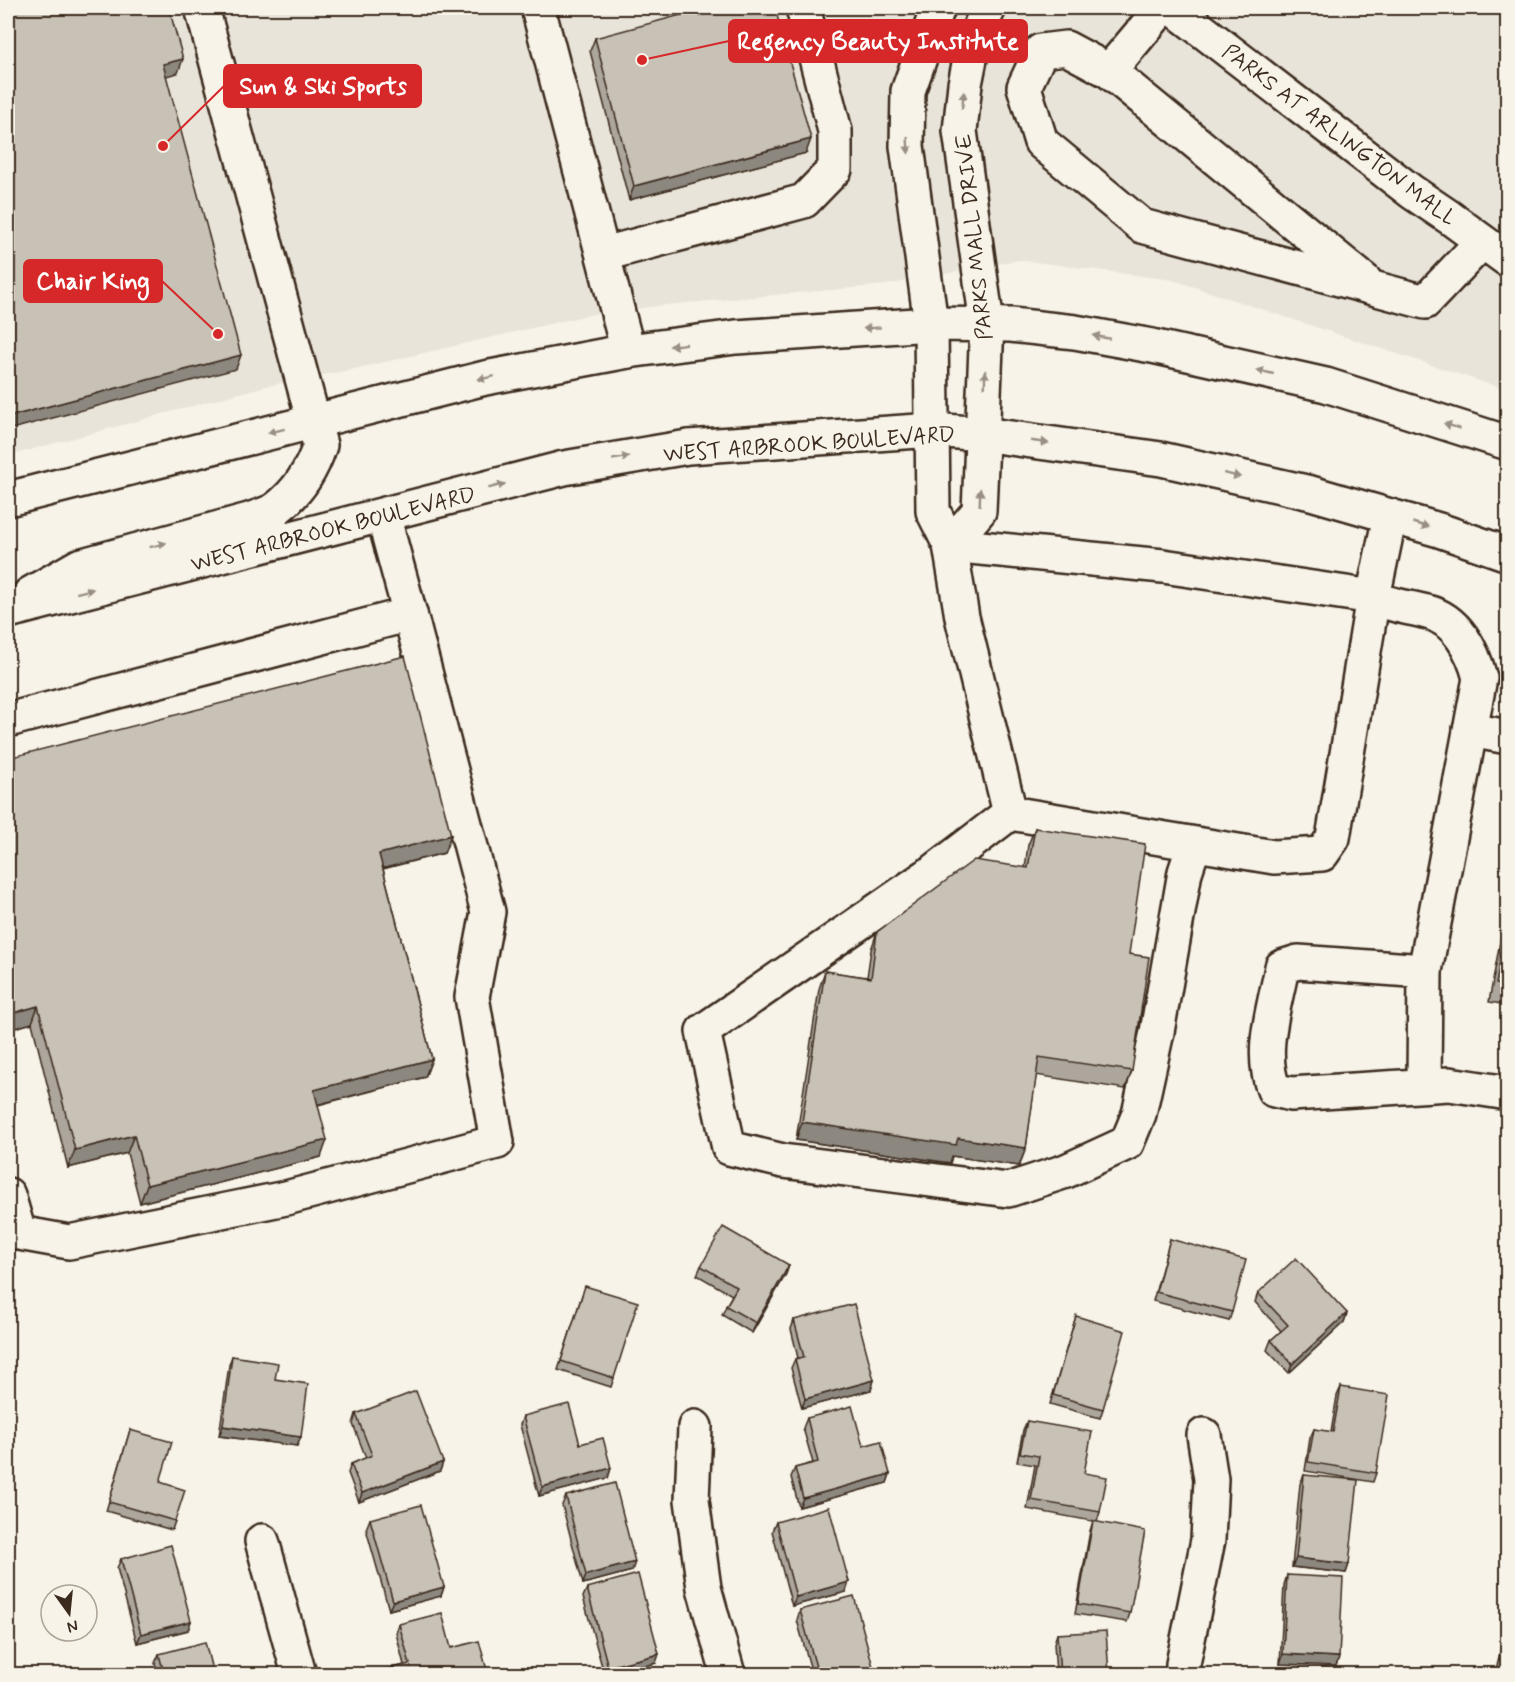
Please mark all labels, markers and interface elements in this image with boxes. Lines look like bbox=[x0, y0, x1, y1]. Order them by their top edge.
callout: Regency Beauty Institute bbox=[729, 20, 1027, 62]
text: Regency Beauty Institute bbox=[737, 27, 1019, 61]
street label: PARKS AT ARLINGTON MALL bbox=[1216, 38, 1462, 233]
callout: Sun & Ski Sports bbox=[224, 65, 421, 107]
text: Sun & Ski Sports bbox=[239, 72, 407, 103]
one-way arrow bbox=[959, 91, 968, 110]
street label: PARKS MALL DRIVE bbox=[950, 132, 1000, 341]
one-way arrow bbox=[903, 135, 912, 154]
callout: Chair King bbox=[24, 260, 162, 302]
text: Chair King bbox=[36, 267, 150, 301]
one-way arrow bbox=[863, 323, 882, 332]
one-way arrow bbox=[1091, 332, 1110, 341]
one-way arrow bbox=[668, 340, 687, 349]
one-way arrow bbox=[1255, 366, 1274, 376]
one-way arrow bbox=[980, 370, 989, 389]
one-way arrow bbox=[477, 374, 495, 384]
one-way arrow bbox=[1443, 420, 1461, 430]
street label: WEST ARBROOK BOULEVARD bbox=[662, 421, 956, 469]
one-way arrow bbox=[267, 426, 286, 436]
one-way arrow bbox=[1031, 438, 1050, 447]
one-way arrow bbox=[612, 453, 631, 462]
one-way arrow bbox=[1223, 471, 1242, 481]
one-way arrow bbox=[488, 480, 506, 490]
street label: WEST ARBROOK BOULEVARD bbox=[188, 481, 479, 579]
one-way arrow bbox=[975, 488, 984, 507]
one-way arrow bbox=[1412, 521, 1430, 530]
one-way arrow bbox=[149, 540, 167, 549]
one-way arrow bbox=[75, 586, 94, 596]
north arrow bbox=[39, 1583, 99, 1643]
text: N bbox=[65, 1615, 80, 1638]

